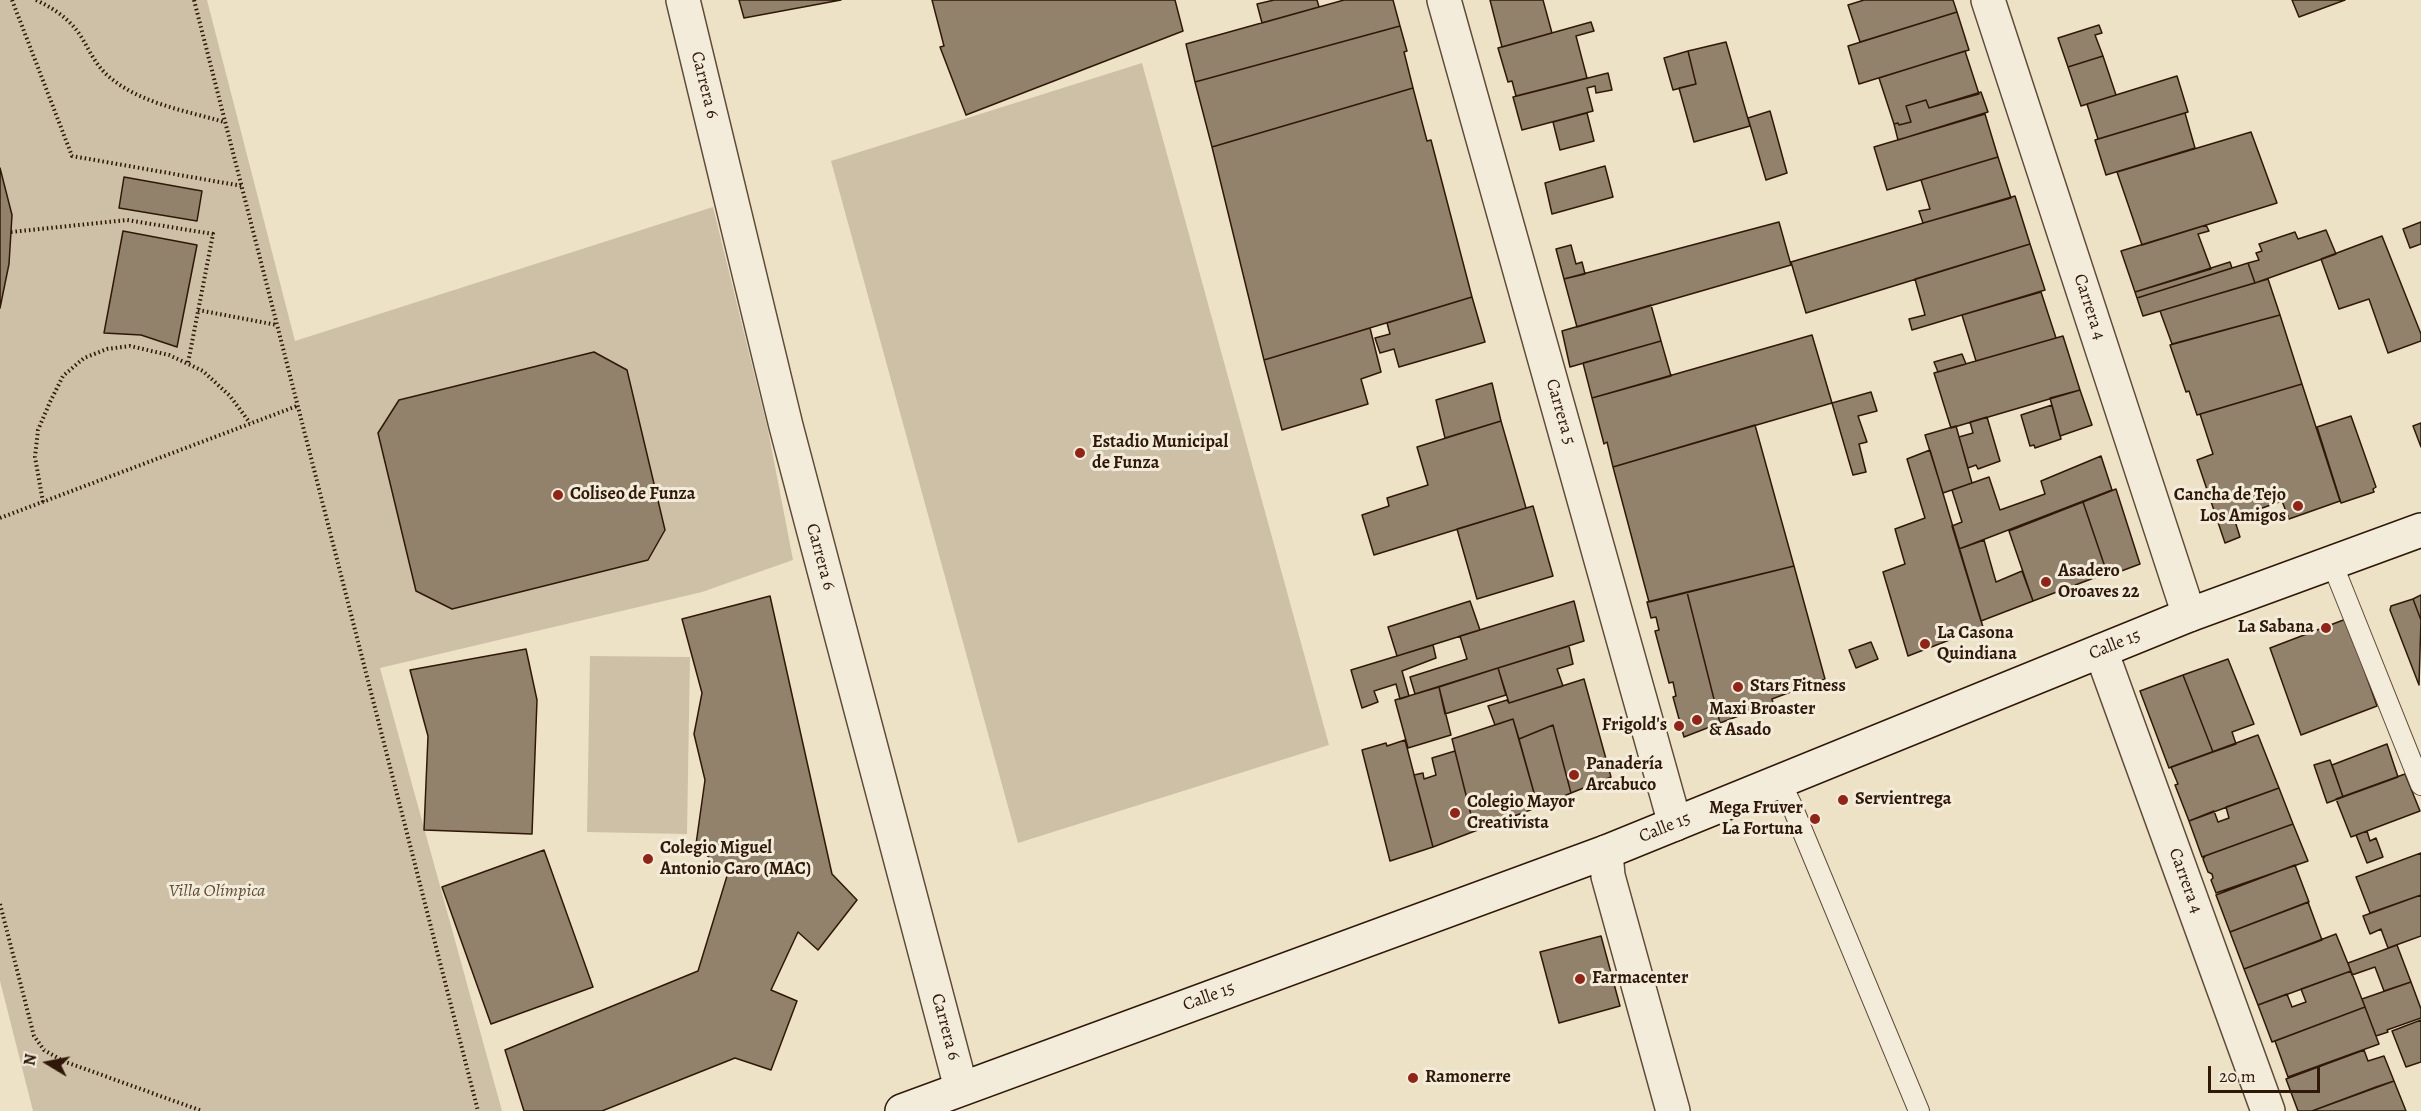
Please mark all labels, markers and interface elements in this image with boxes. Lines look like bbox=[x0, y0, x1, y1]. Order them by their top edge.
street label: Carrera 6 bbox=[685, 49, 723, 121]
street label: Carrera 4 bbox=[2068, 271, 2110, 343]
street label: Carrera 5 bbox=[1540, 376, 1580, 448]
place label: Estadio Municipal de Funza bbox=[1092, 432, 1228, 474]
marker: Estadio Municipal de Funza bbox=[1073, 446, 1087, 460]
place label: Coliseo de Funza bbox=[570, 484, 696, 506]
place label: Cancha de Tejo Los Amigos bbox=[2174, 485, 2286, 528]
marker: Coliseo de Funza bbox=[551, 488, 565, 502]
marker: Cancha de Tejo Los Amigos bbox=[2291, 499, 2305, 513]
street label: Carrera 6 bbox=[801, 521, 839, 593]
place label: Asadero Oroaves 22 bbox=[2058, 561, 2139, 604]
marker: Asadero Oroaves 22 bbox=[2039, 575, 2053, 589]
place label: La Sabana bbox=[2238, 617, 2314, 639]
marker: La Sabana bbox=[2319, 621, 2333, 635]
place label: La Casona Quindiana bbox=[1937, 623, 2017, 666]
street label: Calle 15 bbox=[2086, 625, 2144, 665]
marker: La Casona Quindiana bbox=[1918, 637, 1932, 651]
place label: Stars Fitness bbox=[1750, 676, 1846, 698]
marker: Stars Fitness bbox=[1731, 680, 1745, 694]
place label: Maxi Broaster & Asado bbox=[1709, 699, 1815, 742]
marker: Maxi Broaster & Asado bbox=[1690, 713, 1704, 727]
place label: Frigold's bbox=[1602, 715, 1667, 737]
marker: Frigold's bbox=[1672, 719, 1686, 733]
place label: Panadería Arcabuco bbox=[1586, 754, 1663, 796]
marker: Panadería Arcabuco bbox=[1567, 768, 1581, 782]
place label: Servientrega bbox=[1855, 789, 1951, 811]
place label: Colegio Mayor Creativista bbox=[1467, 792, 1575, 834]
marker: Servientrega bbox=[1836, 793, 1850, 807]
place label: Mega Fruver La Fortuna bbox=[1709, 798, 1803, 840]
marker: Colegio Mayor Creativista bbox=[1448, 806, 1462, 820]
street label: Calle 15 bbox=[1636, 808, 1694, 848]
marker: Mega Fruver La Fortuna bbox=[1808, 812, 1822, 826]
place label: Colegio Miguel Antonio Caro (MAC) bbox=[660, 838, 811, 880]
street label: Carrera 4 bbox=[2163, 845, 2207, 917]
marker: Colegio Miguel Antonio Caro (MAC) bbox=[641, 852, 655, 866]
park label: Villa Olímpica bbox=[169, 881, 265, 903]
place label: Farmacenter bbox=[1592, 968, 1688, 990]
marker: Farmacenter bbox=[1573, 972, 1587, 986]
street label: Calle 15 bbox=[1180, 978, 1238, 1016]
street label: Carrera 6 bbox=[926, 991, 964, 1063]
north arrow bbox=[18, 1033, 78, 1093]
text: N bbox=[18, 1052, 42, 1068]
scale bar bbox=[2211, 1054, 2324, 1092]
text: 20 m bbox=[2219, 1064, 2256, 1088]
place label: Ramonerre bbox=[1425, 1067, 1511, 1089]
marker: Ramonerre bbox=[1406, 1071, 1420, 1085]

